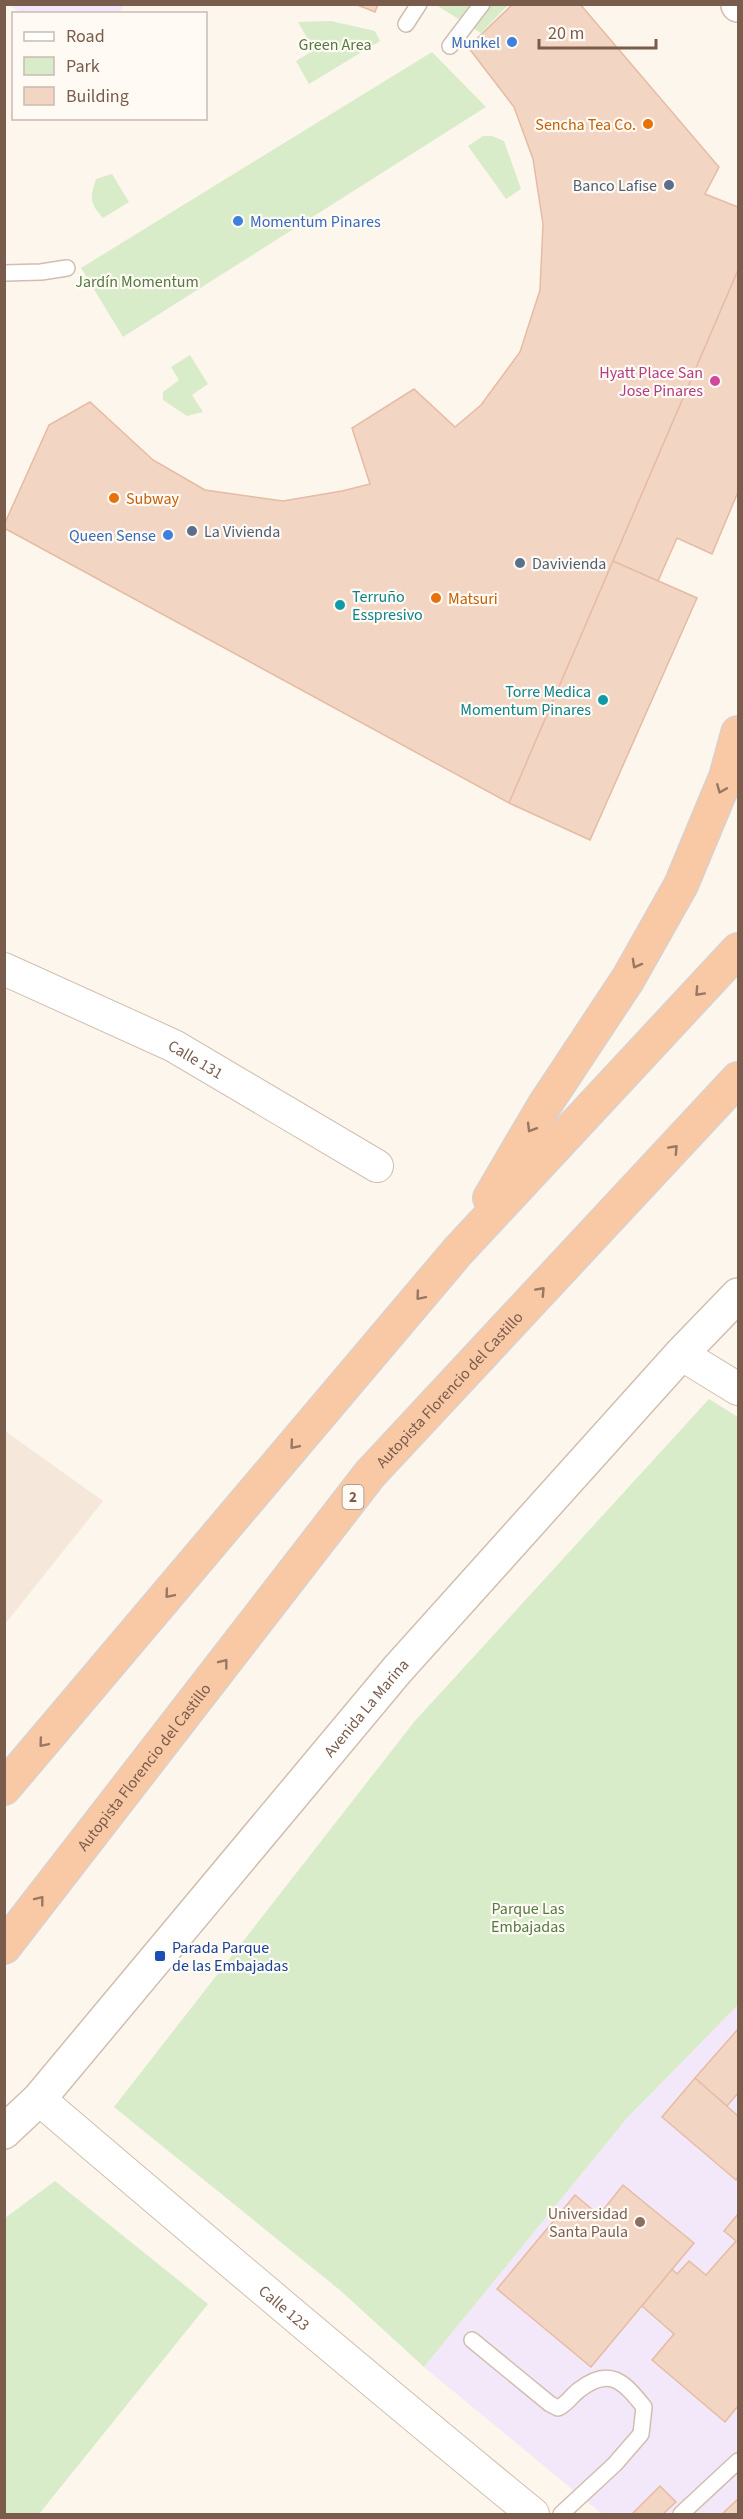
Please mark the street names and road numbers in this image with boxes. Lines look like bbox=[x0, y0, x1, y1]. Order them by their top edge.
street label: Calle 131 bbox=[165, 1035, 227, 1085]
street label: Autopista Florencio del Castillo bbox=[371, 1307, 528, 1473]
road number: 2 bbox=[342, 1485, 364, 1509]
street label: Avenida La Marina bbox=[319, 1654, 414, 1762]
street label: Autopista Florencio del Castillo bbox=[72, 1679, 216, 1856]
street label: Calle 123 bbox=[254, 2280, 314, 2336]

